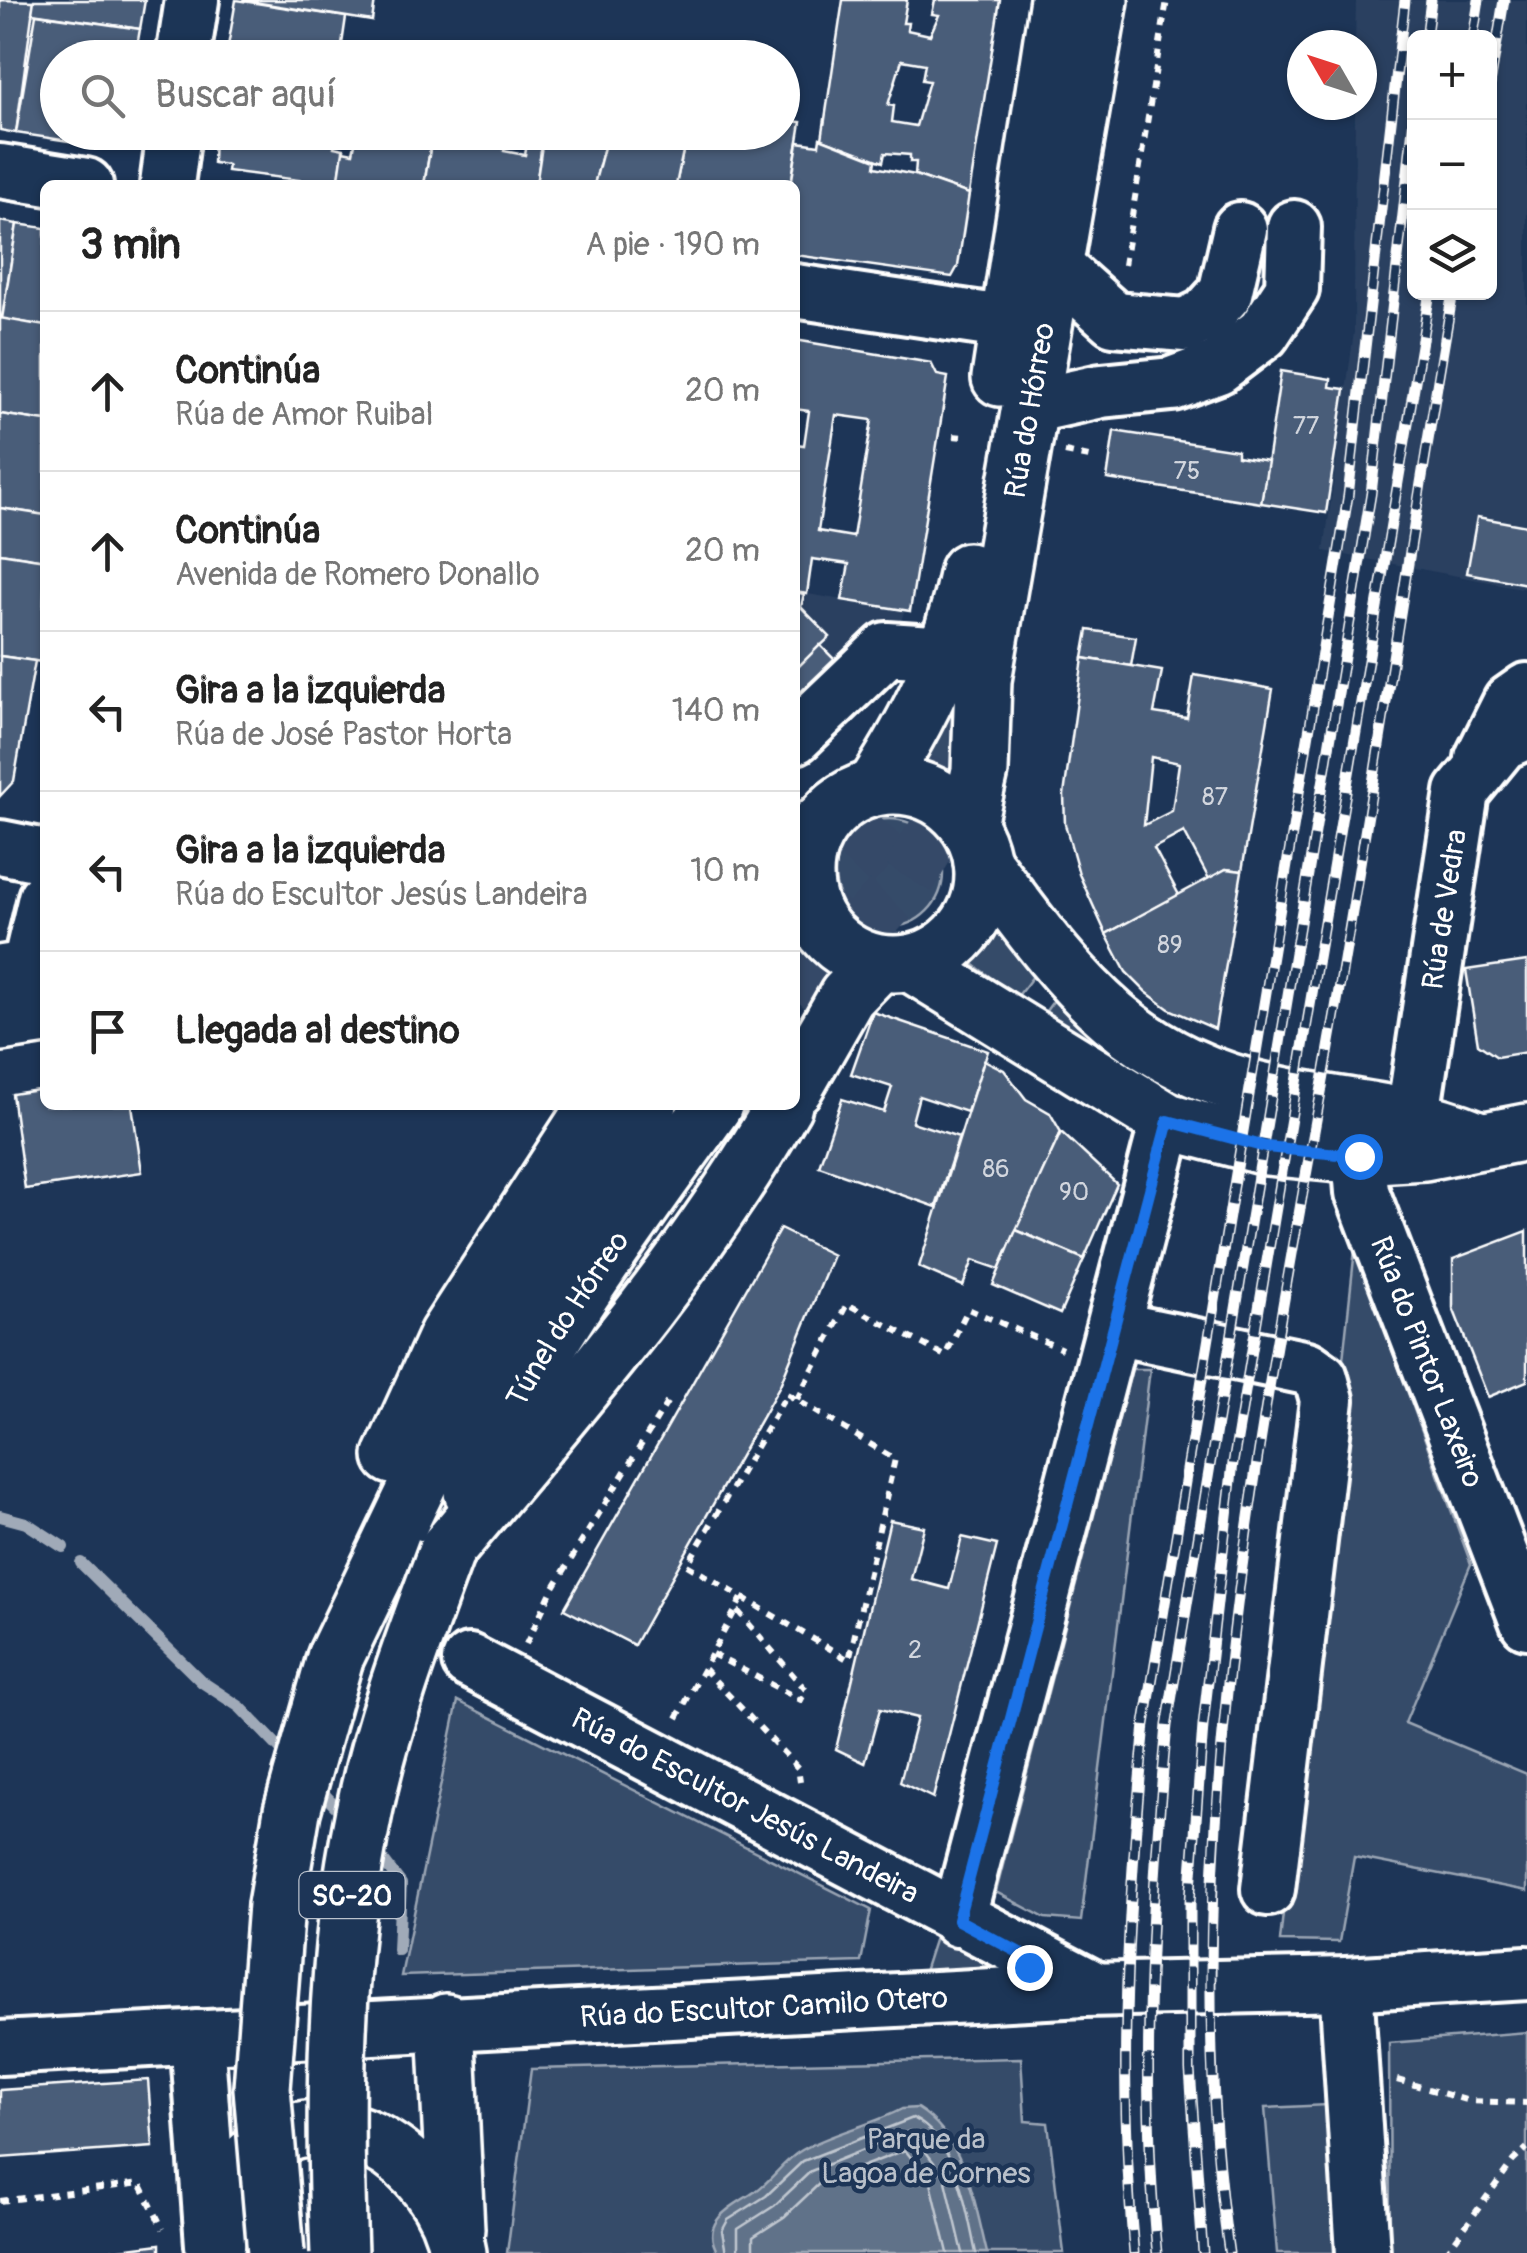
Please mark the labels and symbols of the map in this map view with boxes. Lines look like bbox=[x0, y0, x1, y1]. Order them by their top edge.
north arrow bbox=[1287, 30, 1377, 120]
street label: Rúa do Hórreo bbox=[997, 320, 1063, 501]
house number: 77 bbox=[1293, 411, 1319, 442]
house number: 75 bbox=[1174, 456, 1200, 487]
house number: 87 bbox=[1202, 782, 1228, 813]
street label: Rúa de Vedra bbox=[1414, 827, 1475, 992]
house number: 89 bbox=[1157, 930, 1183, 961]
route start bbox=[1337, 1134, 1383, 1180]
house number: 86 bbox=[982, 1154, 1010, 1185]
house number: 90 bbox=[1059, 1177, 1089, 1208]
street label: Túnel do Hórreo bbox=[498, 1224, 637, 1414]
street label: Rúa do Pintor Laxeiro bbox=[1362, 1231, 1492, 1493]
house number: 2 bbox=[908, 1635, 922, 1666]
street label: Rúa do Escultor Jesús Landeira bbox=[565, 1700, 925, 1912]
road number: SC-20 bbox=[300, 1872, 404, 1918]
route end bbox=[1007, 1945, 1053, 1991]
street label: Rúa do Escultor Camilo Otero bbox=[579, 1979, 949, 2036]
park label: Parque da Lagoa de Cornes bbox=[821, 2121, 1031, 2192]

